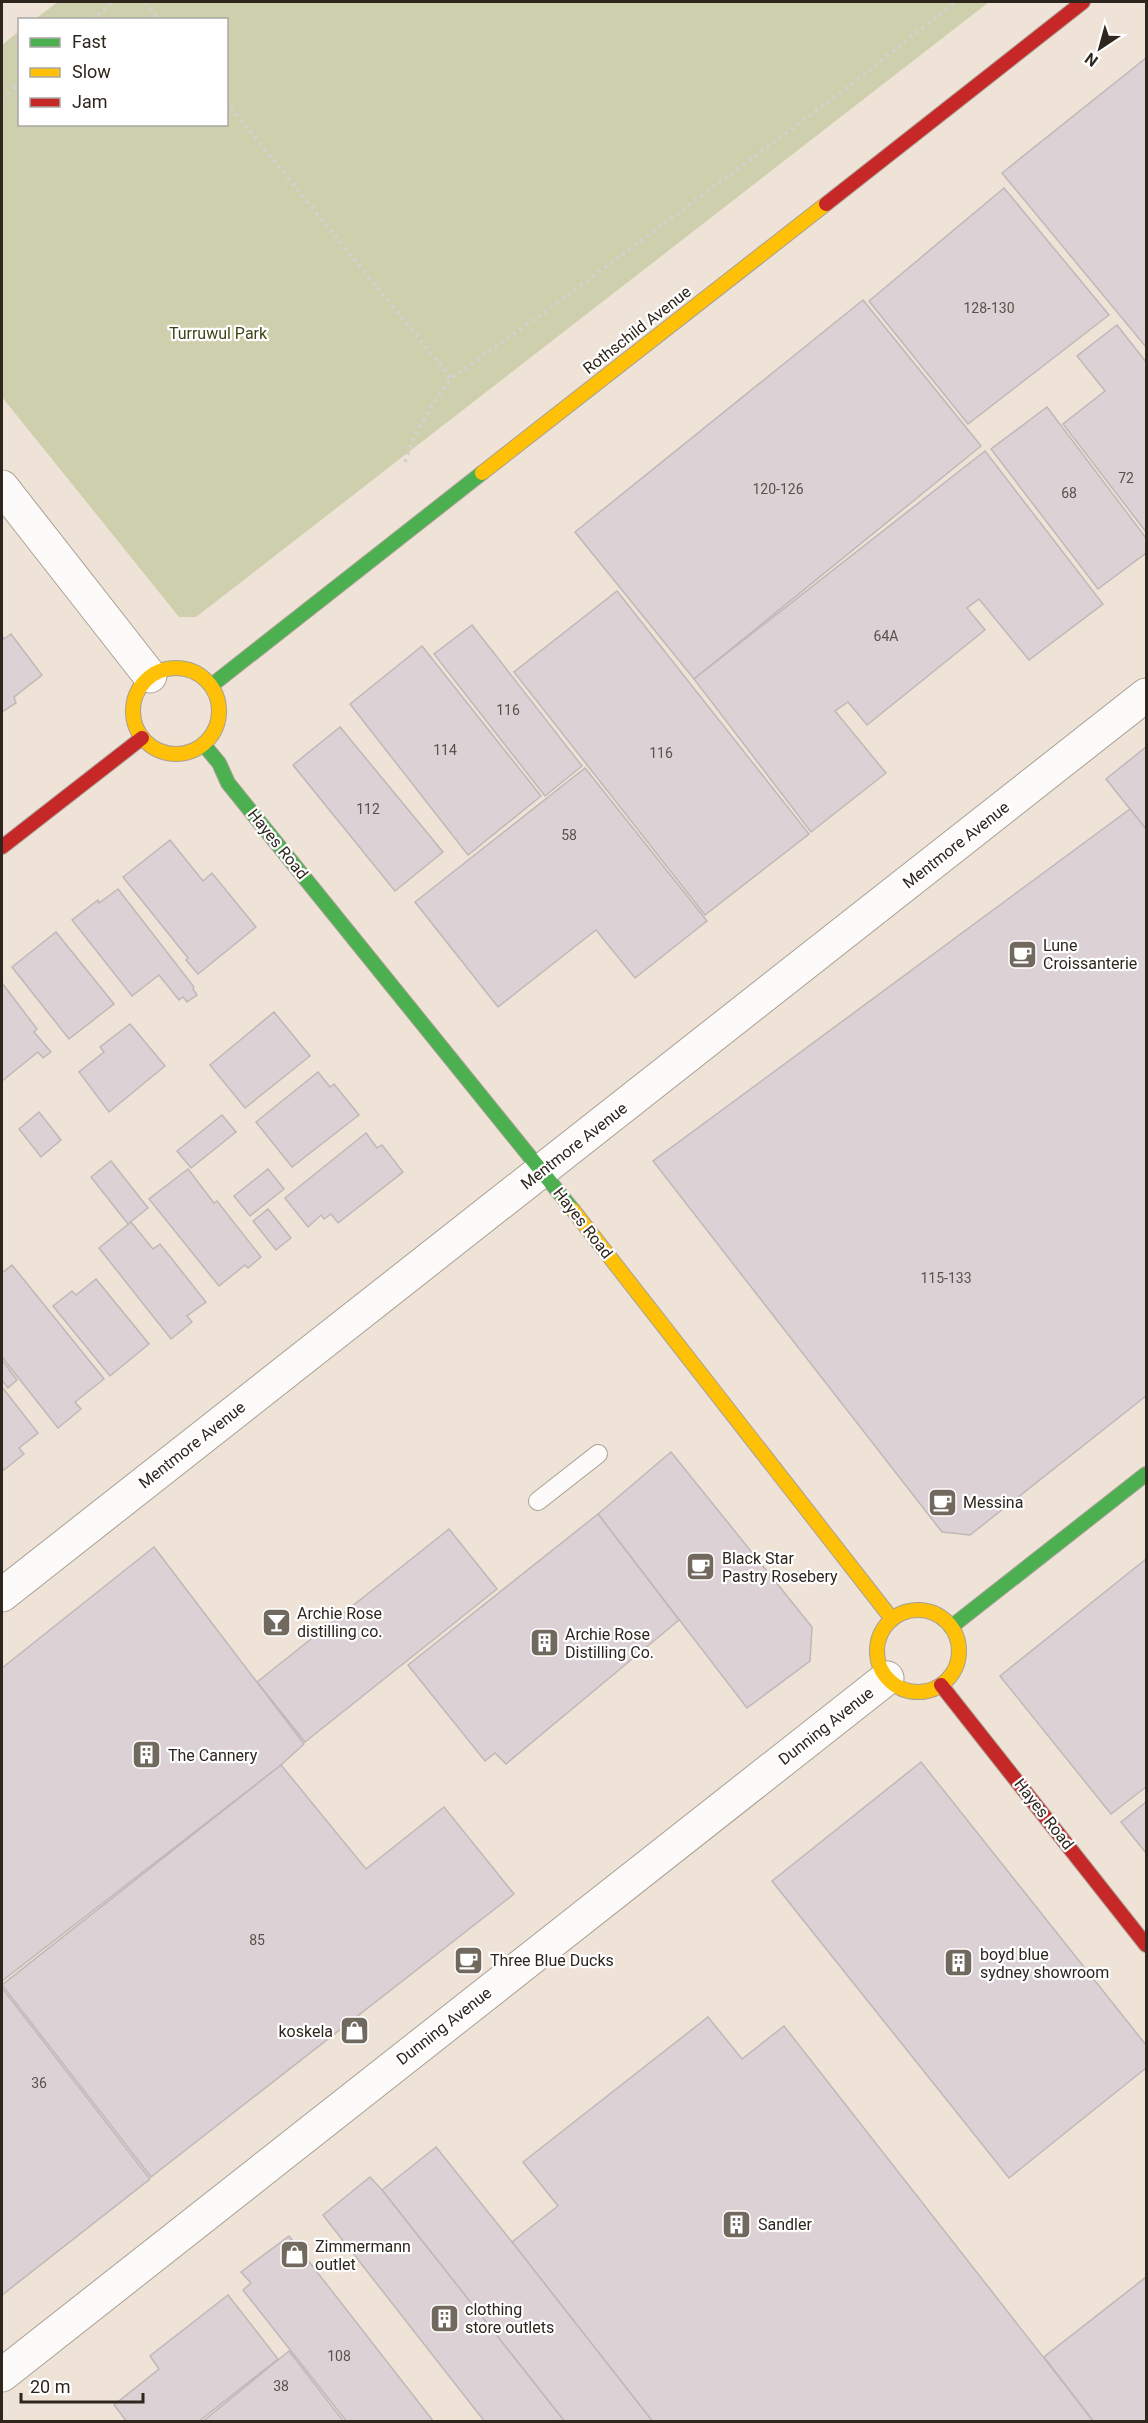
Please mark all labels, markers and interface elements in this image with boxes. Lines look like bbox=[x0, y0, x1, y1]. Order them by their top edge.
legend bbox=[18, 18, 228, 126]
north arrow bbox=[1070, 18, 1130, 78]
text: Fast bbox=[72, 31, 107, 52]
text: N bbox=[1081, 49, 1102, 71]
text: Slow bbox=[72, 61, 111, 82]
text: Jam bbox=[72, 91, 108, 112]
street label: Rothschild Avenue bbox=[579, 282, 695, 378]
house number: 128-130 bbox=[963, 300, 1015, 316]
park label: Turruwul Park bbox=[169, 324, 268, 343]
house number: 72 bbox=[1118, 470, 1134, 486]
house number: 120-126 bbox=[752, 481, 804, 497]
house number: 68 bbox=[1061, 485, 1077, 501]
house number: 64A bbox=[874, 628, 898, 644]
house number: 116 bbox=[496, 702, 520, 718]
house number: 114 bbox=[433, 742, 457, 758]
house number: 116 bbox=[649, 745, 673, 761]
street label: Mentmore Avenue bbox=[899, 798, 1013, 892]
house number: 112 bbox=[356, 801, 380, 817]
street label: Hayes Road bbox=[244, 805, 312, 883]
house number: 58 bbox=[561, 827, 577, 843]
place label: Lune Croissanterie bbox=[1043, 936, 1137, 973]
cafe icon: Lune Croissanterie bbox=[1006, 938, 1038, 970]
street label: Mentmore Avenue bbox=[517, 1099, 631, 1193]
street label: Hayes Road bbox=[549, 1184, 617, 1262]
house number: 115-133 bbox=[920, 1270, 972, 1286]
street label: Mentmore Avenue bbox=[135, 1398, 249, 1492]
cafe icon: Messina bbox=[926, 1486, 958, 1518]
place label: Messina bbox=[963, 1493, 1023, 1512]
place label: Black Star Pastry Rosebery bbox=[722, 1549, 838, 1586]
cafe icon: Black Star Pastry Rosebery bbox=[685, 1551, 717, 1583]
place label: Archie Rose distilling co. bbox=[297, 1604, 382, 1641]
bar icon: Archie Rose distilling co. bbox=[260, 1606, 292, 1638]
place label: Archie Rose Distilling Co. bbox=[565, 1625, 654, 1662]
building icon: Archie Rose Distilling Co. bbox=[528, 1627, 560, 1659]
street label: Dunning Avenue bbox=[775, 1683, 877, 1769]
building icon: The Cannery bbox=[131, 1739, 163, 1771]
place label: The Cannery bbox=[168, 1746, 258, 1765]
street label: Hayes Road bbox=[1010, 1775, 1078, 1853]
house number: 85 bbox=[249, 1932, 265, 1948]
cafe icon: Three Blue Ducks bbox=[453, 1944, 485, 1976]
place label: boyd blue sydney showroom bbox=[980, 1945, 1109, 1982]
building icon: boyd blue sydney showroom bbox=[943, 1947, 975, 1979]
place label: Three Blue Ducks bbox=[490, 1951, 614, 1970]
street label: Dunning Avenue bbox=[393, 1983, 495, 2069]
shop icon: koskela bbox=[338, 2015, 370, 2047]
place label: koskela bbox=[278, 2022, 333, 2041]
house number: 36 bbox=[31, 2075, 47, 2091]
building icon: Sandler bbox=[721, 2208, 753, 2240]
place label: Sandler bbox=[758, 2215, 812, 2234]
place label: Zimmermann outlet bbox=[315, 2237, 411, 2274]
shop icon: Zimmermann outlet bbox=[278, 2239, 310, 2271]
place label: clothing store outlets bbox=[465, 2300, 554, 2337]
building icon: clothing store outlets bbox=[428, 2302, 460, 2334]
house number: 108 bbox=[327, 2348, 351, 2364]
scale bar bbox=[21, 2366, 142, 2404]
text: 20 m bbox=[30, 2376, 70, 2397]
house number: 38 bbox=[273, 2378, 289, 2394]

